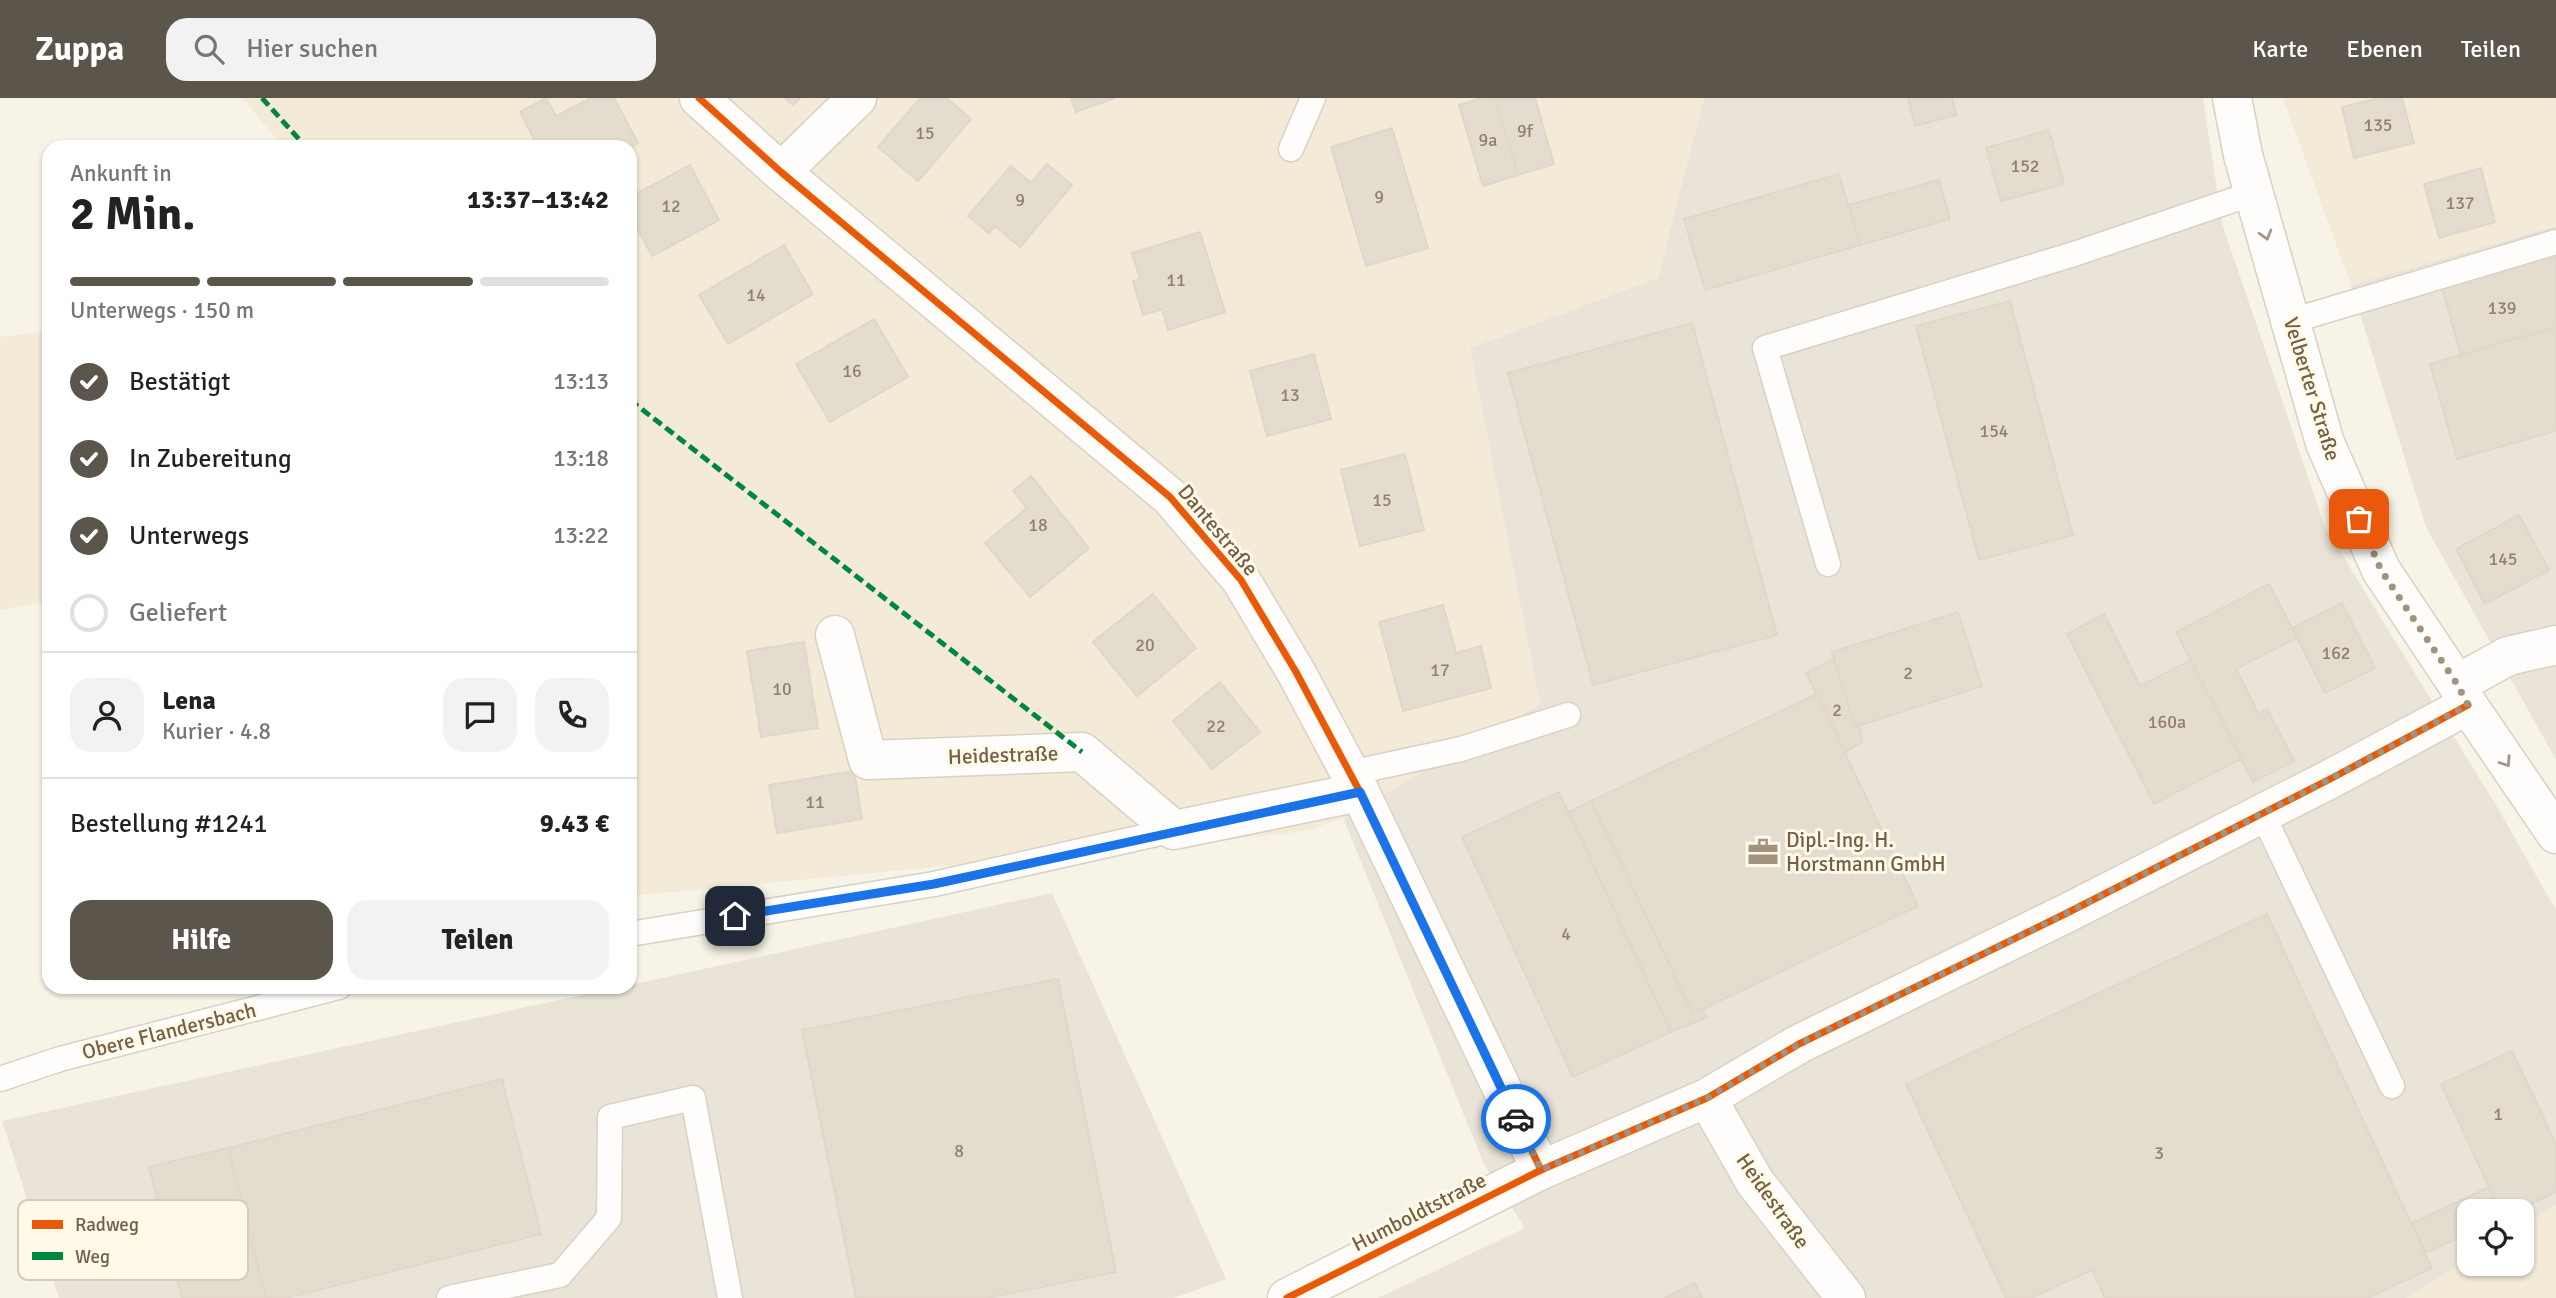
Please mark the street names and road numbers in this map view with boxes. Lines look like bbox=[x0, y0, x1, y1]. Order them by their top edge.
street label: Velberter Straße bbox=[2278, 314, 2346, 464]
street label: Dantestraße bbox=[1172, 479, 1264, 581]
street label: Heidestraße bbox=[947, 740, 1059, 770]
street label: Obere Flandersbach bbox=[79, 997, 259, 1065]
street label: Heidestraße bbox=[1731, 1148, 1815, 1254]
street label: Humboldtstraße bbox=[1347, 1167, 1491, 1257]

